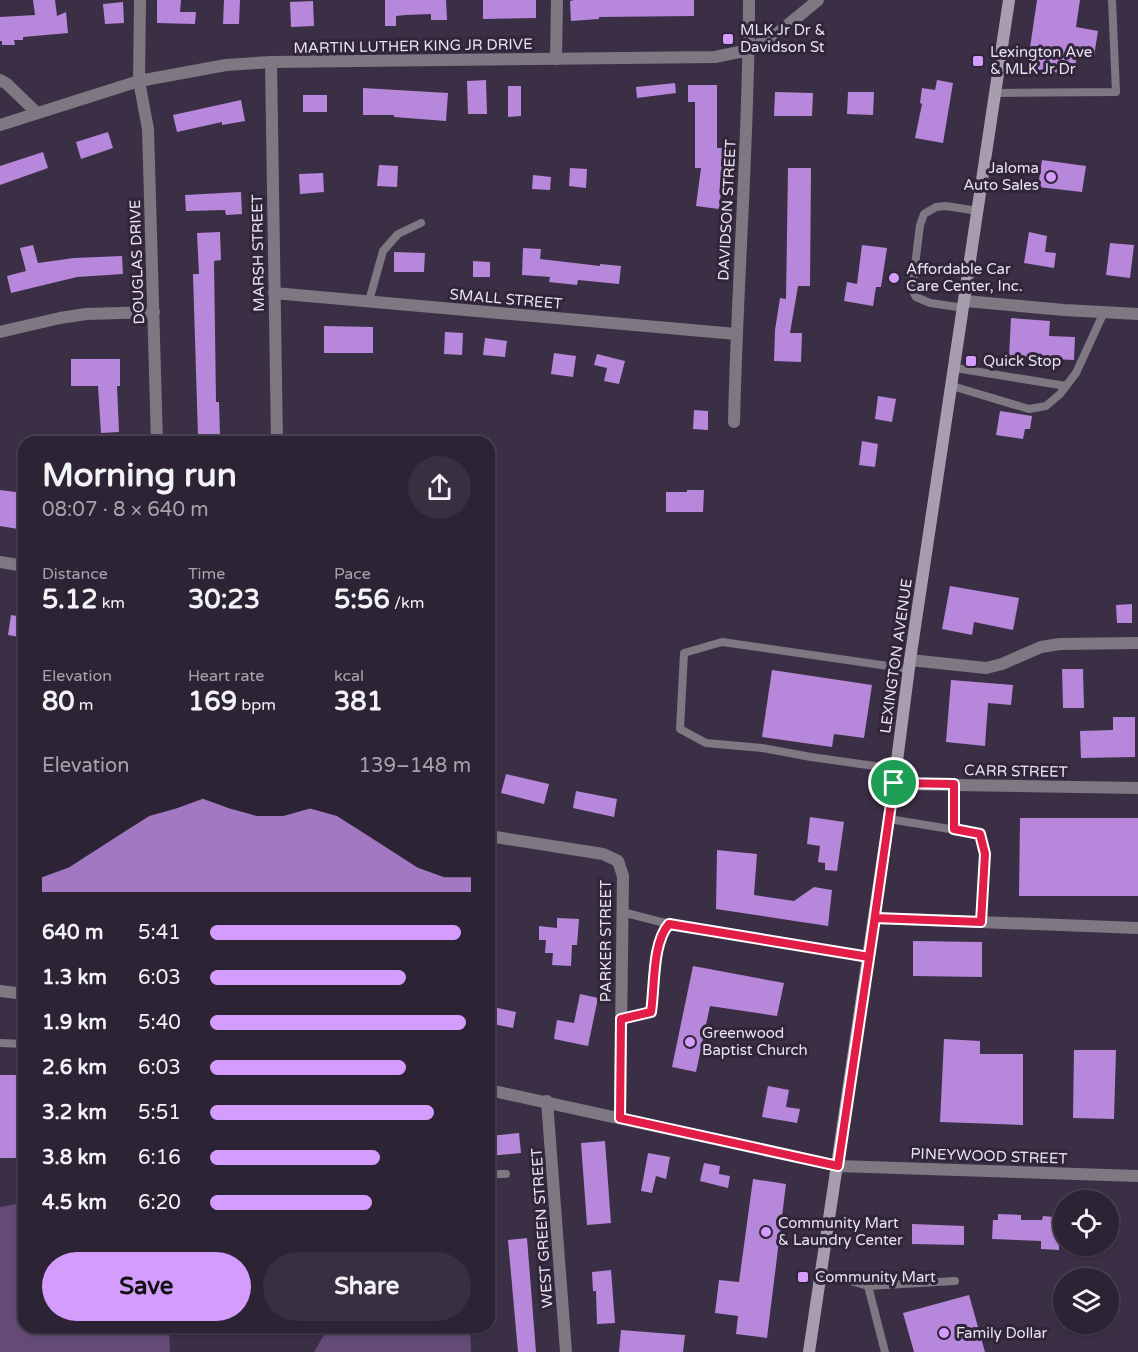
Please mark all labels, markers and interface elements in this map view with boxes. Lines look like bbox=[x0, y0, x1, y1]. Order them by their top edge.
place label: MLK Jr Dr & Davidson St bbox=[740, 21, 825, 56]
marker: MLK Jr Dr & Davidson St bbox=[721, 32, 735, 46]
street label: MARTIN LUTHER KING JR DRIVE bbox=[293, 35, 533, 57]
place label: Lexington Ave & MLK Jr Dr bbox=[990, 43, 1092, 78]
marker: Lexington Ave & MLK Jr Dr bbox=[971, 54, 985, 68]
street label: DAVIDSON STREET bbox=[714, 139, 740, 281]
place label: Jaloma Auto Sales bbox=[963, 159, 1039, 194]
marker: Jaloma Auto Sales bbox=[1044, 170, 1058, 184]
street label: MARSH STREET bbox=[248, 194, 268, 312]
street label: DOUGLAS DRIVE bbox=[126, 199, 148, 325]
place label: Affordable Car Care Center, Inc. bbox=[906, 260, 1023, 295]
marker: Affordable Car Care Center, Inc. bbox=[887, 271, 901, 285]
street label: SMALL STREET bbox=[449, 285, 563, 313]
place label: Quick Stop bbox=[983, 352, 1061, 370]
marker: Quick Stop bbox=[964, 354, 978, 368]
text: Morning run bbox=[42, 456, 237, 495]
button: share bbox=[408, 456, 471, 519]
text: 08:07 · 8 × 640 m bbox=[42, 498, 209, 522]
text: Distance bbox=[42, 564, 108, 584]
text: Time bbox=[188, 564, 225, 584]
text: Pace bbox=[334, 564, 371, 584]
street label: LEXINGTON AVENUE bbox=[876, 577, 916, 735]
text: 5.12 bbox=[42, 584, 97, 615]
text: 30:23 bbox=[188, 584, 260, 615]
text: 5:56 bbox=[334, 584, 390, 615]
text: km bbox=[97, 593, 125, 613]
text: /km bbox=[390, 593, 424, 613]
text: Elevation bbox=[42, 666, 112, 686]
text: Heart rate bbox=[188, 666, 264, 686]
text: kcal bbox=[334, 666, 364, 686]
text: 80 bbox=[42, 686, 75, 717]
text: 169 bbox=[188, 686, 237, 717]
text: 381 bbox=[334, 686, 383, 717]
text: m bbox=[75, 695, 94, 715]
text: bpm bbox=[237, 695, 276, 715]
text: Elevation bbox=[42, 754, 129, 778]
text: 139–148 m bbox=[358, 754, 471, 778]
pin bbox=[868, 757, 919, 808]
street label: CARR STREET bbox=[964, 761, 1068, 781]
icon: arrive bbox=[877, 766, 910, 799]
street label: PARKER STREET bbox=[597, 880, 615, 1002]
text: 640 m bbox=[42, 921, 103, 945]
text: 5:41 bbox=[138, 921, 181, 945]
text: 1.3 km bbox=[42, 966, 107, 990]
text: 6:03 bbox=[138, 966, 181, 990]
text: 1.9 km bbox=[42, 1011, 107, 1035]
text: 5:40 bbox=[138, 1011, 181, 1035]
place label: Greenwood Baptist Church bbox=[702, 1024, 808, 1059]
marker: Greenwood Baptist Church bbox=[683, 1035, 697, 1049]
text: 2.6 km bbox=[42, 1056, 107, 1080]
text: 6:03 bbox=[138, 1056, 181, 1080]
text: 3.2 km bbox=[42, 1101, 107, 1125]
text: 5:51 bbox=[138, 1101, 181, 1125]
street label: PINEYWOOD STREET bbox=[910, 1144, 1068, 1168]
text: 3.8 km bbox=[42, 1146, 107, 1170]
text: 6:16 bbox=[138, 1146, 181, 1170]
street label: WEST GREEN STREET bbox=[527, 1147, 557, 1309]
map controls bbox=[1053, 1190, 1119, 1334]
button: locate bbox=[1053, 1190, 1119, 1256]
text: 4.5 km bbox=[42, 1191, 107, 1215]
text: 6:20 bbox=[138, 1191, 181, 1215]
place label: Community Mart & Laundry Center bbox=[778, 1214, 903, 1249]
marker: Community Mart & Laundry Center bbox=[759, 1225, 773, 1239]
button: Save bbox=[42, 1252, 251, 1321]
button: Share bbox=[263, 1252, 471, 1321]
place label: Community Mart bbox=[815, 1268, 936, 1286]
button: layers bbox=[1053, 1268, 1119, 1334]
marker: Community Mart bbox=[796, 1270, 810, 1284]
place label: Family Dollar bbox=[956, 1324, 1048, 1342]
marker: Family Dollar bbox=[937, 1326, 951, 1340]

